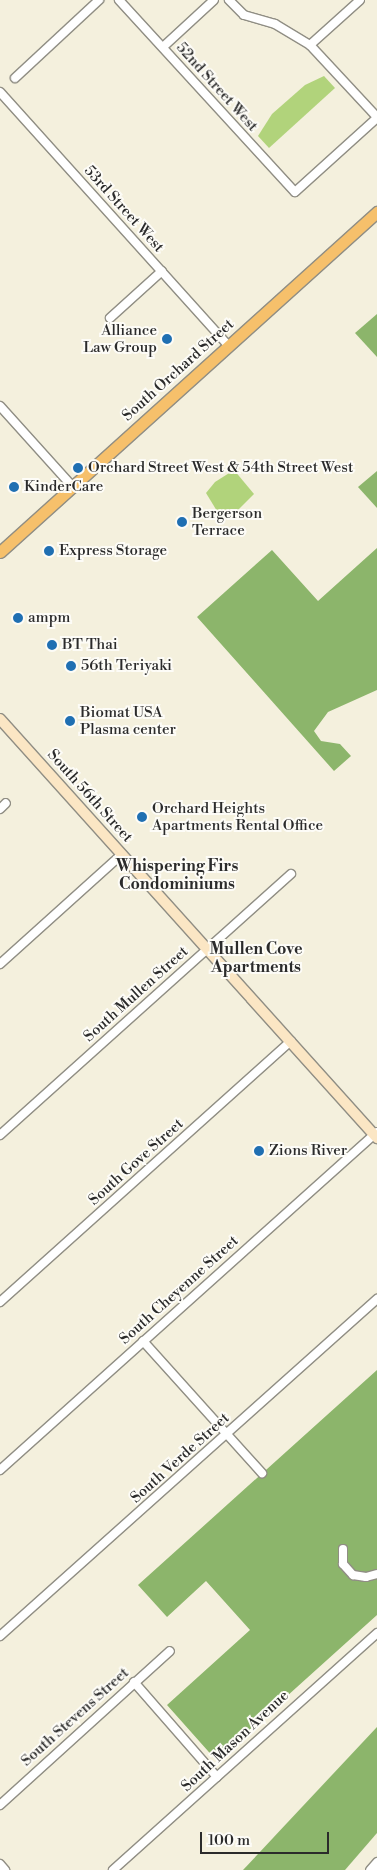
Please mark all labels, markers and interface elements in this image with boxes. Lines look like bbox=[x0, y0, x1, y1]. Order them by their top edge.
street label: 52nd Street West bbox=[172, 39, 262, 135]
street label: 53rd Street West bbox=[80, 162, 168, 256]
street label: South Orchard Street bbox=[119, 315, 237, 425]
place label: Alliance Law Group bbox=[83, 321, 157, 356]
marker: Alliance Law Group bbox=[161, 333, 173, 345]
place label: Orchard Street West & 54th Street West bbox=[88, 459, 353, 477]
marker: Orchard Street West & 54th Street West bbox=[72, 462, 84, 474]
place label: KinderCare bbox=[24, 478, 103, 496]
marker: KinderCare bbox=[8, 481, 20, 493]
place label: Bergerson Terrace bbox=[192, 504, 262, 539]
marker: Bergerson Terrace bbox=[176, 516, 188, 528]
place label: Express Storage bbox=[59, 542, 167, 560]
marker: Express Storage bbox=[43, 545, 55, 557]
place label: ampm bbox=[28, 609, 70, 627]
marker: ampm bbox=[12, 612, 24, 624]
place label: BT Thai bbox=[62, 636, 118, 654]
marker: BT Thai bbox=[46, 639, 58, 651]
place label: 56th Teriyaki bbox=[81, 657, 172, 675]
marker: 56th Teriyaki bbox=[65, 660, 77, 672]
place label: Biomat USA Plasma center bbox=[80, 703, 176, 738]
marker: Biomat USA Plasma center bbox=[64, 715, 76, 727]
street label: South 56th Street bbox=[44, 746, 136, 846]
place label: Orchard Heights Apartments Rental Office bbox=[152, 799, 323, 834]
marker: Orchard Heights Apartments Rental Office bbox=[136, 811, 148, 823]
district label: Whispering Firs Condominiums bbox=[116, 856, 238, 894]
district label: Mullen Cove Apartments bbox=[210, 939, 302, 977]
street label: South Mullen Street bbox=[80, 942, 192, 1046]
street label: South Gove Street bbox=[85, 1115, 187, 1209]
place label: Zions River bbox=[269, 1142, 347, 1160]
marker: Zions River bbox=[253, 1145, 265, 1157]
street label: South Cheyenne Street bbox=[116, 1232, 242, 1348]
street label: South Verde Street bbox=[127, 1409, 233, 1507]
street label: South Stevens Street bbox=[17, 1664, 133, 1770]
street label: South Mason Avenue bbox=[178, 1687, 292, 1795]
scale bar bbox=[202, 1822, 331, 1854]
text: 100 m bbox=[208, 1831, 250, 1850]

